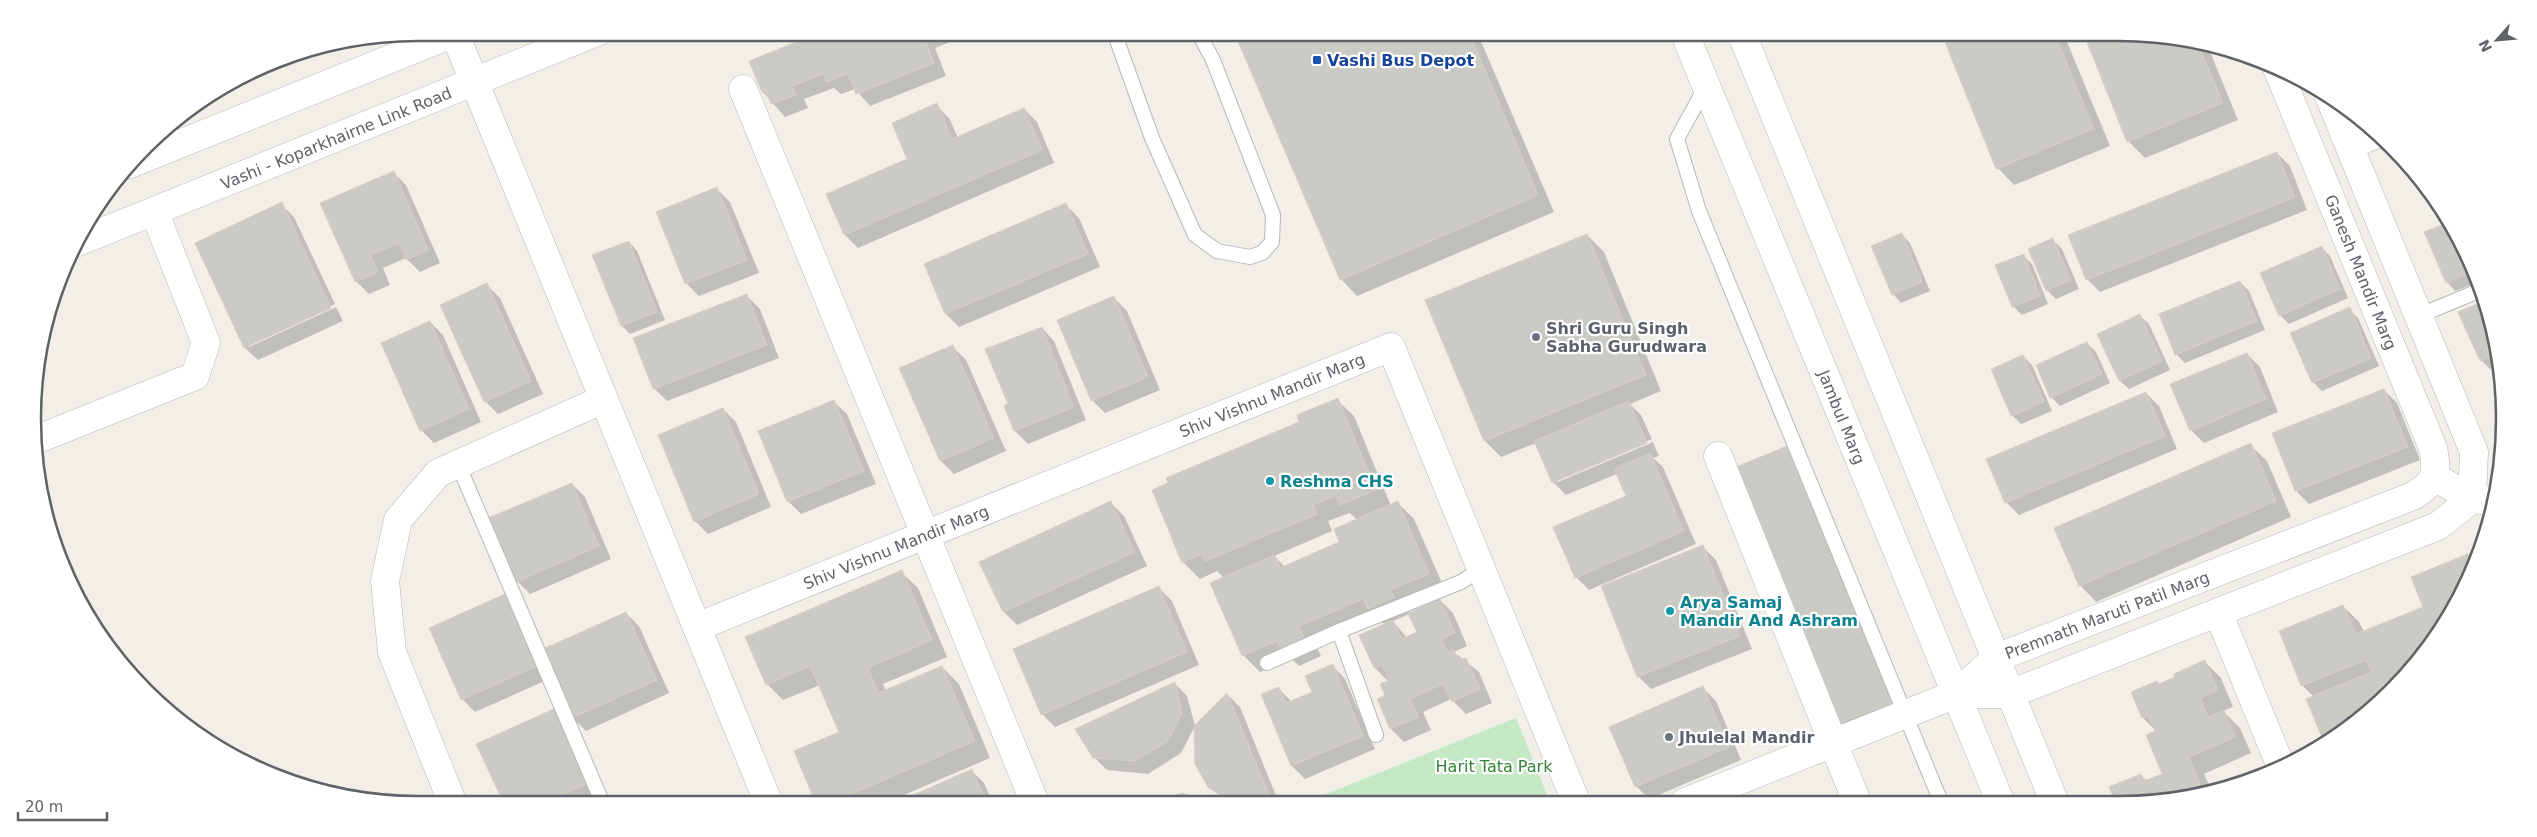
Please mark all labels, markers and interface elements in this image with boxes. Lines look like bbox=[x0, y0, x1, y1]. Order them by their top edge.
north arrow bbox=[2472, 15, 2522, 65]
text: N bbox=[2476, 37, 2495, 55]
place label: Vashi Bus Depot bbox=[1327, 51, 1475, 70]
marker: Vashi Bus Depot bbox=[1311, 54, 1323, 66]
street label: Vashi - Koparkhairne Link Road bbox=[218, 83, 454, 194]
street label: Ganesh Mandir Marg bbox=[2321, 192, 2400, 353]
place label: Shri Guru Singh Sabha Gurudwara bbox=[1546, 319, 1707, 356]
marker: Shri Guru Singh Sabha Gurudwara bbox=[1530, 331, 1542, 343]
street label: Shiv Vishnu Mandir Marg bbox=[1177, 350, 1368, 441]
street label: Jambul Marg bbox=[1814, 366, 1869, 467]
place label: Reshma CHS bbox=[1280, 472, 1394, 491]
marker: Reshma CHS bbox=[1264, 475, 1276, 487]
street label: Shiv Vishnu Mandir Marg bbox=[801, 502, 992, 593]
street label: Premnath Maruti Patil Marg bbox=[2002, 568, 2212, 663]
place label: Arya Samaj Mandir And Ashram bbox=[1680, 593, 1858, 630]
marker: Arya Samaj Mandir And Ashram bbox=[1664, 605, 1676, 617]
place label: Jhulelal Mandir bbox=[1678, 728, 1814, 747]
marker: Jhulelal Mandir bbox=[1663, 731, 1675, 743]
park label: Harit Tata Park bbox=[1436, 757, 1553, 776]
scale bar bbox=[18, 790, 106, 822]
text: 20 m bbox=[25, 798, 63, 816]

